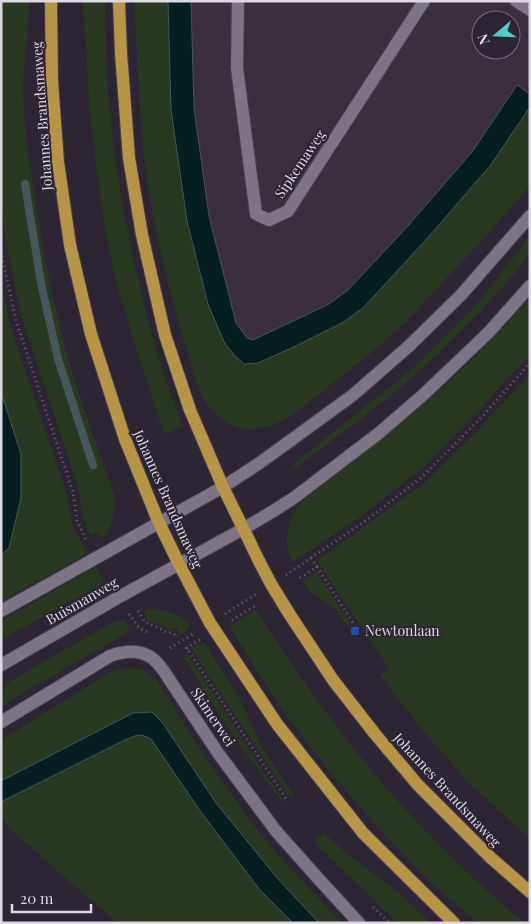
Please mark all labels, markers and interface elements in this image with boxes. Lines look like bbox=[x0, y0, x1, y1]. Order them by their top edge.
north arrow bbox=[471, 10, 521, 60]
text: N bbox=[473, 32, 494, 47]
street label: Johannes Brandsmaweg bbox=[27, 40, 56, 192]
street label: Sipkemaweg bbox=[270, 125, 330, 202]
street label: Johannes Brandsmaweg bbox=[129, 426, 208, 572]
street label: Buismanweg bbox=[42, 572, 122, 629]
place label: Newtonlaan bbox=[365, 621, 440, 640]
marker: Newtonlaan bbox=[349, 625, 361, 637]
street label: Skimerwei bbox=[187, 684, 240, 750]
street label: Johannes Brandsmaweg bbox=[389, 728, 506, 851]
scale bar bbox=[12, 882, 91, 914]
text: 20 m bbox=[20, 888, 54, 908]

